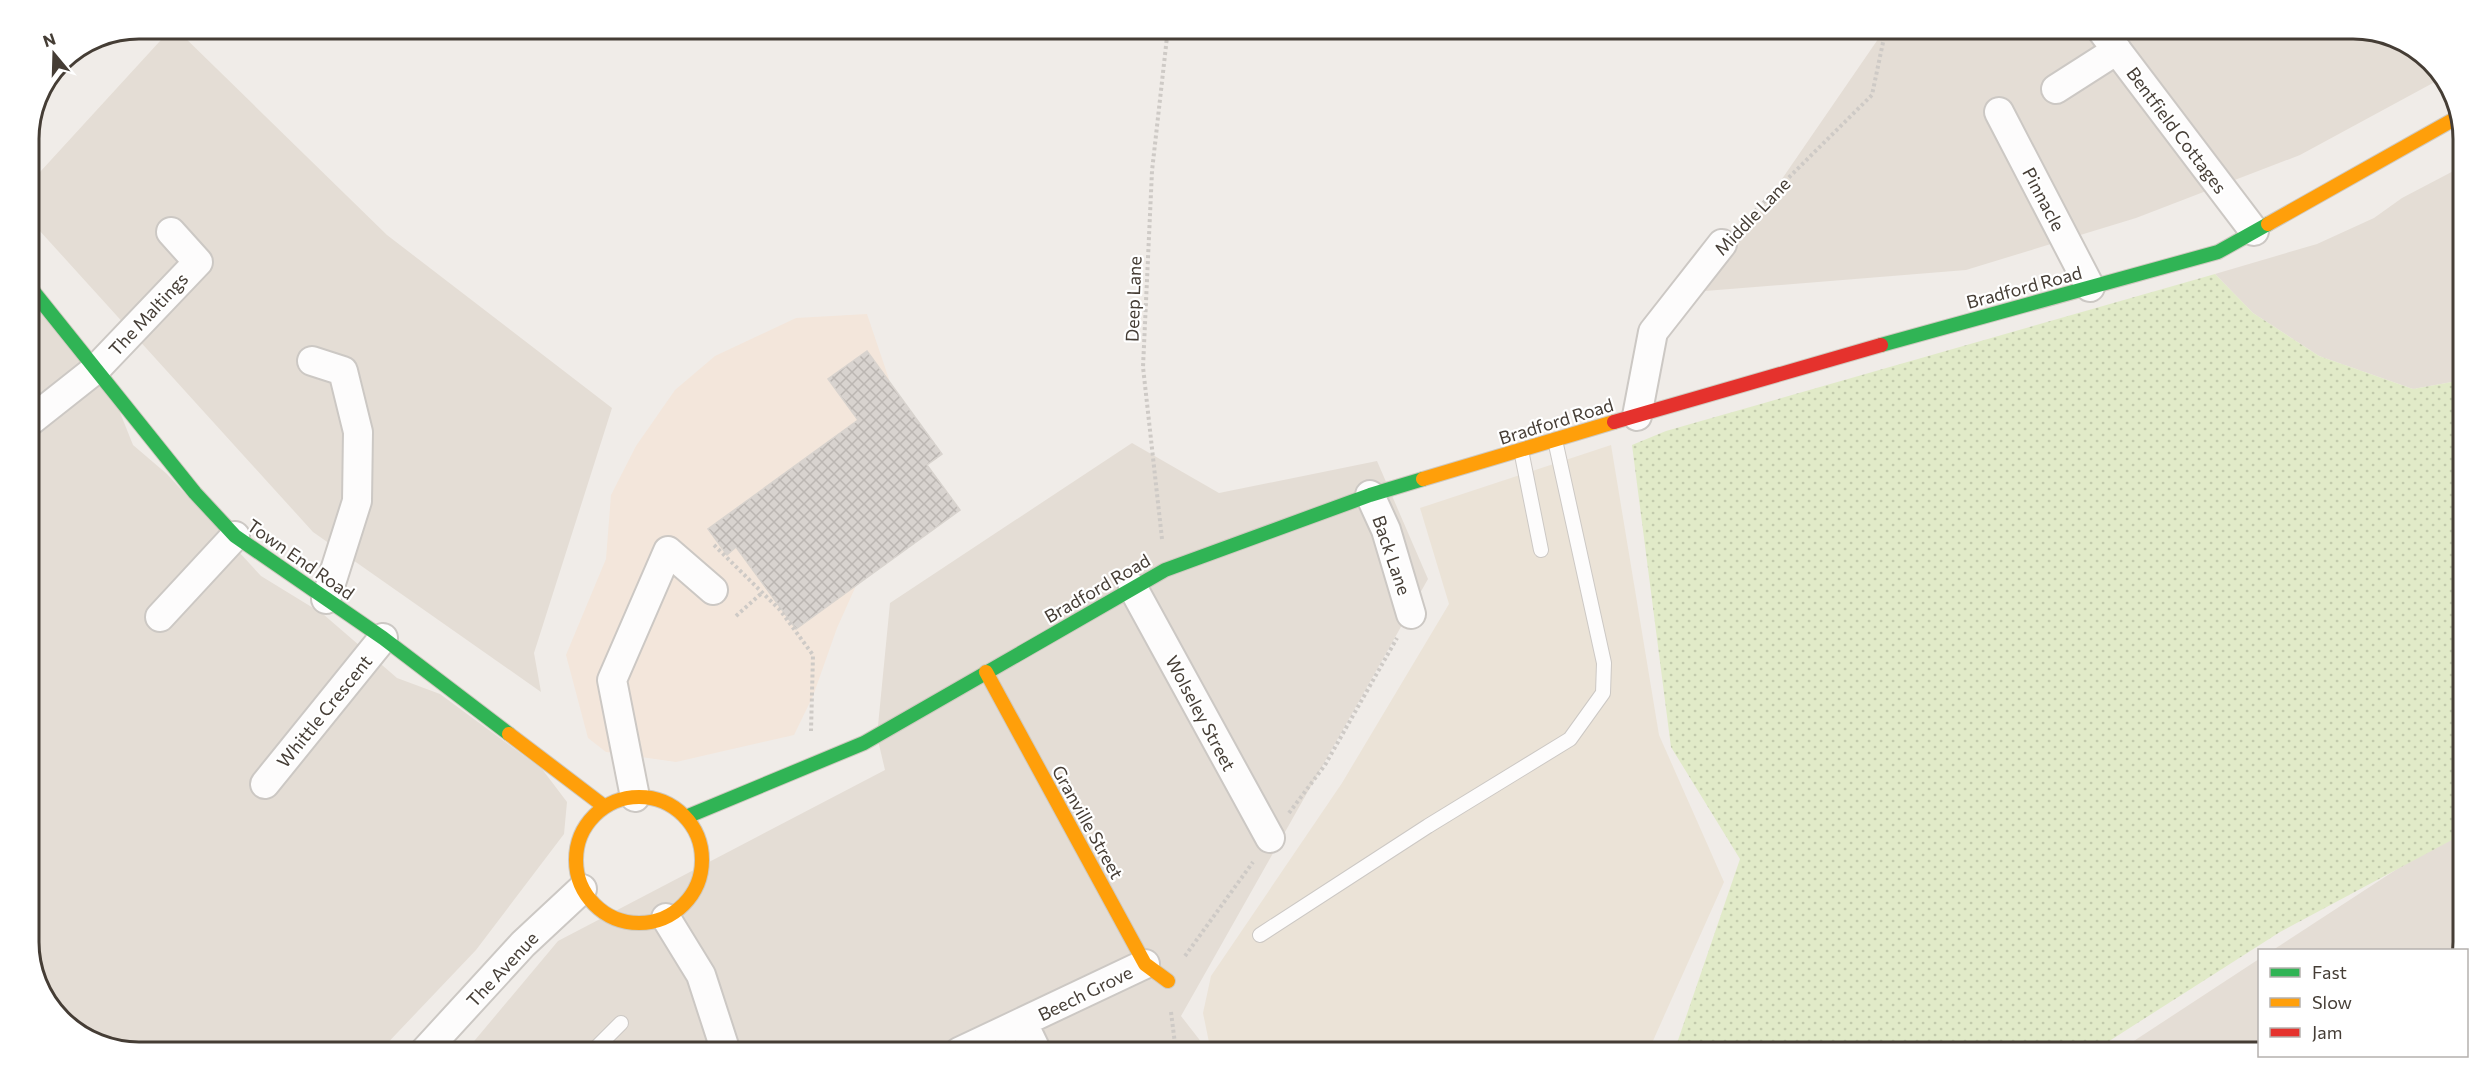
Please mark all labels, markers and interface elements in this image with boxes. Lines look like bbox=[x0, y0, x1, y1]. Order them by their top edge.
north arrow bbox=[24, 24, 84, 84]
text: N bbox=[40, 28, 58, 50]
street label: Bentfield Cottages bbox=[2122, 62, 2232, 198]
street label: Pinnacle bbox=[2018, 163, 2070, 235]
street label: Middle Lane bbox=[1709, 172, 1795, 260]
street label: Deep Lane bbox=[1121, 256, 1145, 342]
street label: Bradford Road bbox=[1964, 261, 2084, 313]
street label: The Maltings bbox=[104, 268, 192, 360]
street label: Bradford Road bbox=[1496, 393, 1616, 449]
street label: Back Lane bbox=[1368, 512, 1416, 598]
street label: Town End Road bbox=[243, 514, 359, 604]
street label: Bradford Road bbox=[1040, 549, 1154, 627]
street label: Whittle Crescent bbox=[272, 650, 376, 772]
street label: Wolseley Street bbox=[1161, 652, 1241, 774]
street label: Granville Street bbox=[1048, 761, 1128, 883]
street label: The Avenue bbox=[462, 927, 542, 1011]
legend bbox=[2258, 949, 2468, 1057]
street label: Beech Grove bbox=[1034, 961, 1136, 1025]
text: Fast bbox=[2312, 961, 2347, 983]
text: Slow bbox=[2312, 991, 2352, 1013]
text: Jam bbox=[2312, 1021, 2342, 1043]

